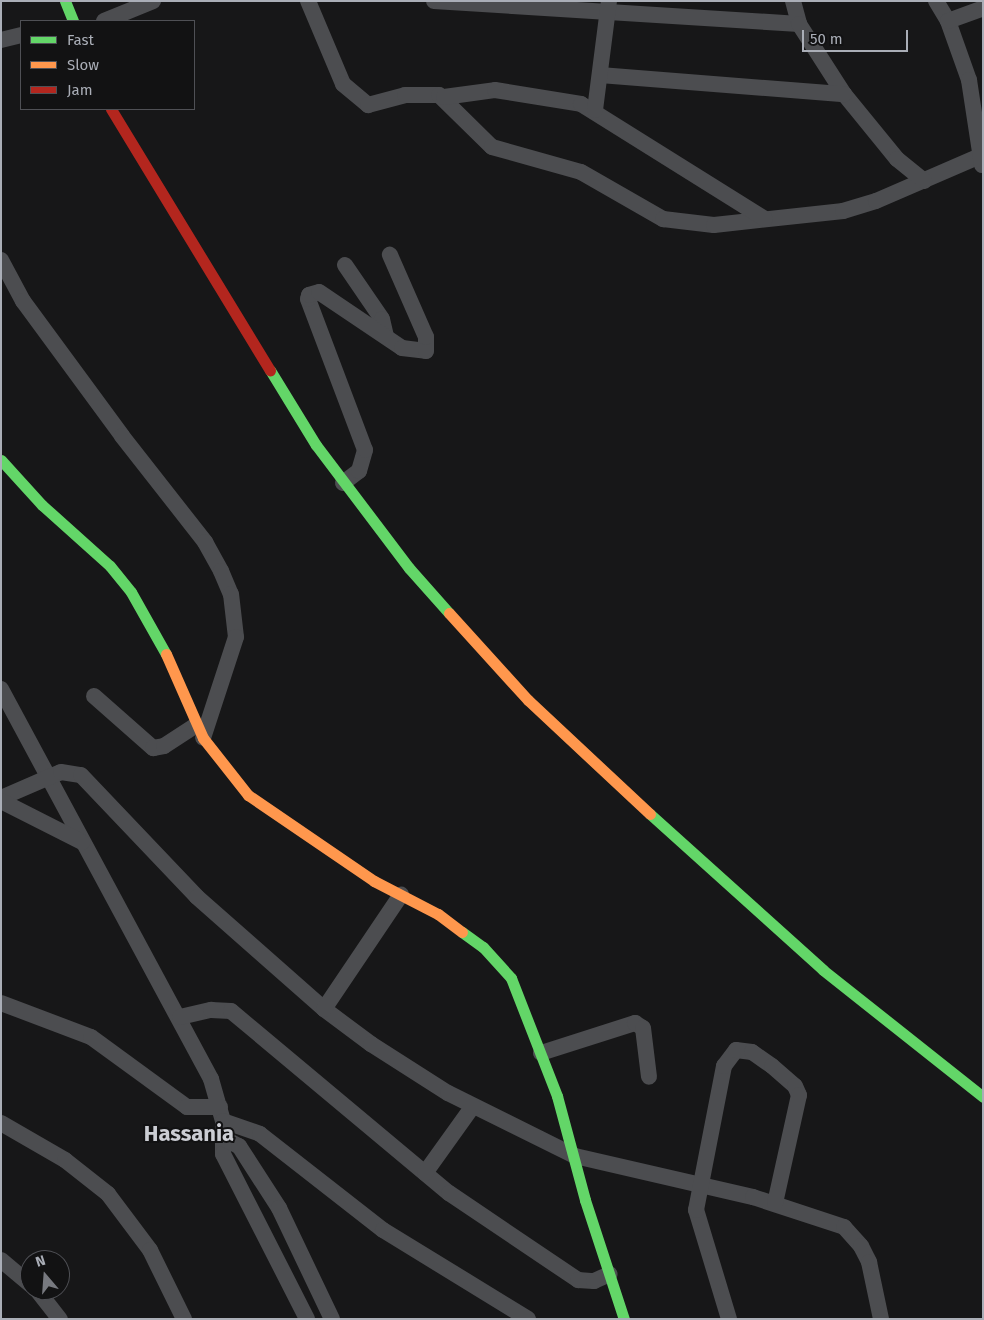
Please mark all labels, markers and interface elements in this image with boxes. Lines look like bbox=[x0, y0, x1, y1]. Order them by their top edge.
legend bbox=[20, 20, 195, 110]
scale bar bbox=[804, 20, 910, 52]
text: 50 m bbox=[810, 30, 843, 48]
text: Fast bbox=[67, 31, 94, 49]
text: Slow bbox=[67, 56, 99, 74]
text: Jam bbox=[67, 81, 93, 99]
district label: Hassania bbox=[144, 1121, 234, 1147]
north arrow bbox=[20, 1250, 70, 1300]
text: N bbox=[33, 1252, 48, 1271]

